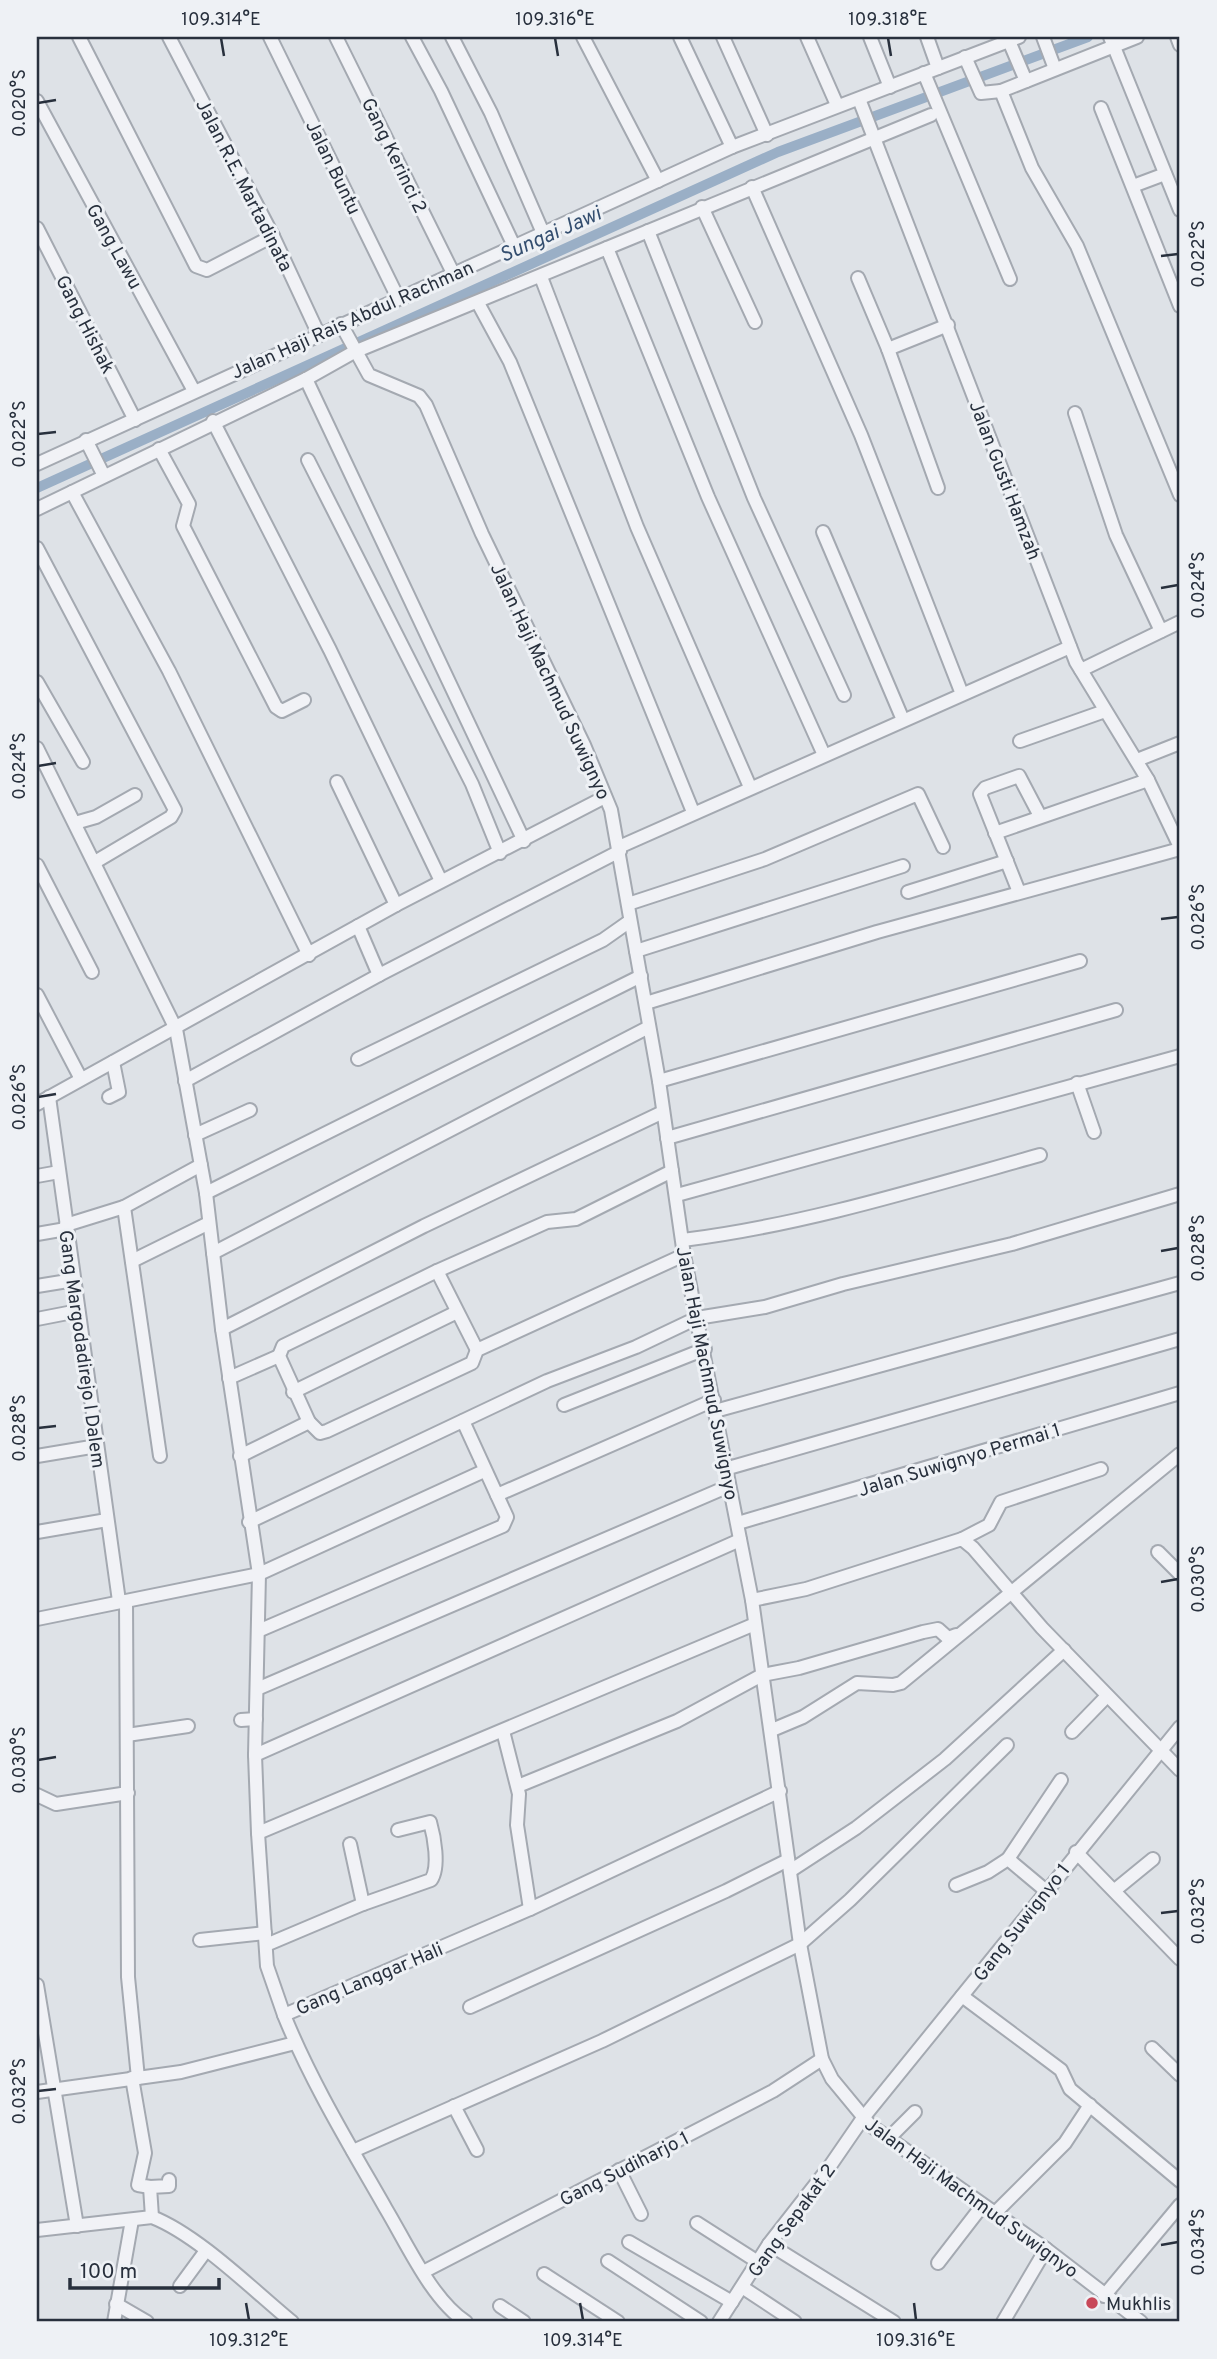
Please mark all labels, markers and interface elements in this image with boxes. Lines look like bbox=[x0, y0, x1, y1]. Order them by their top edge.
text: 109.314°E bbox=[181, 9, 261, 32]
text: 109.316°E bbox=[515, 9, 595, 32]
text: 109.318°E bbox=[848, 9, 928, 32]
text: 0.020°S bbox=[9, 69, 32, 137]
street label: Gang Kerinci 2 bbox=[355, 94, 431, 218]
street label: Jalan R.E. Martadinata bbox=[189, 96, 297, 276]
street label: Jalan Buntu bbox=[299, 117, 365, 219]
street label: Gang Lawu bbox=[80, 200, 147, 294]
water label: Sungai Jawi bbox=[496, 200, 607, 270]
text: 0.022°S bbox=[1188, 220, 1211, 288]
street label: Jalan Haji Rais Abdul Rachman bbox=[228, 256, 478, 385]
street label: Gang Hishak bbox=[49, 272, 119, 378]
street label: Jalan Gusti Hamzah bbox=[963, 398, 1046, 564]
text: 0.022°S bbox=[9, 400, 32, 468]
text: 0.024°S bbox=[1188, 551, 1211, 619]
street label: Jalan Haji Machmud Suwignyo bbox=[484, 560, 615, 804]
text: 0.024°S bbox=[9, 732, 32, 800]
text: 0.026°S bbox=[1188, 883, 1211, 951]
text: 0.026°S bbox=[9, 1063, 32, 1131]
text: 0.028°S bbox=[1188, 1214, 1211, 1282]
street label: Gang Margodadirejo I Dalem bbox=[52, 1229, 110, 1470]
street label: Jalan Haji Machmud Suwignyo bbox=[670, 1244, 742, 1502]
text: 0.028°S bbox=[9, 1394, 32, 1462]
street label: Jalan Suwignyo Permai 1 bbox=[856, 1419, 1064, 1503]
text: 0.030°S bbox=[1188, 1545, 1211, 1613]
text: 0.030°S bbox=[9, 1726, 32, 1794]
street label: Gang Suwignyo 1 bbox=[969, 1859, 1076, 1987]
text: 0.032°S bbox=[1188, 1878, 1211, 1944]
street label: Gang Langgar Hali bbox=[293, 1938, 447, 2022]
text: 0.032°S bbox=[9, 2058, 32, 2124]
street label: Jalan Haji Machmud Suwignyo bbox=[859, 2113, 1082, 2284]
street label: Gang Sudiharjo 1 bbox=[556, 2127, 694, 2213]
street label: Gang Sepakat 2 bbox=[743, 2160, 842, 2283]
text: 0.034°S bbox=[1188, 2208, 1211, 2276]
scale bar bbox=[70, 2247, 219, 2291]
text: 100 m bbox=[80, 2259, 137, 2286]
place label: Mukhlis bbox=[1106, 2293, 1171, 2317]
marker: Mukhlis bbox=[1084, 2295, 1100, 2311]
text: 109.312°E bbox=[209, 2330, 289, 2353]
text: 109.314°E bbox=[543, 2330, 623, 2353]
text: 109.316°E bbox=[876, 2330, 956, 2353]

